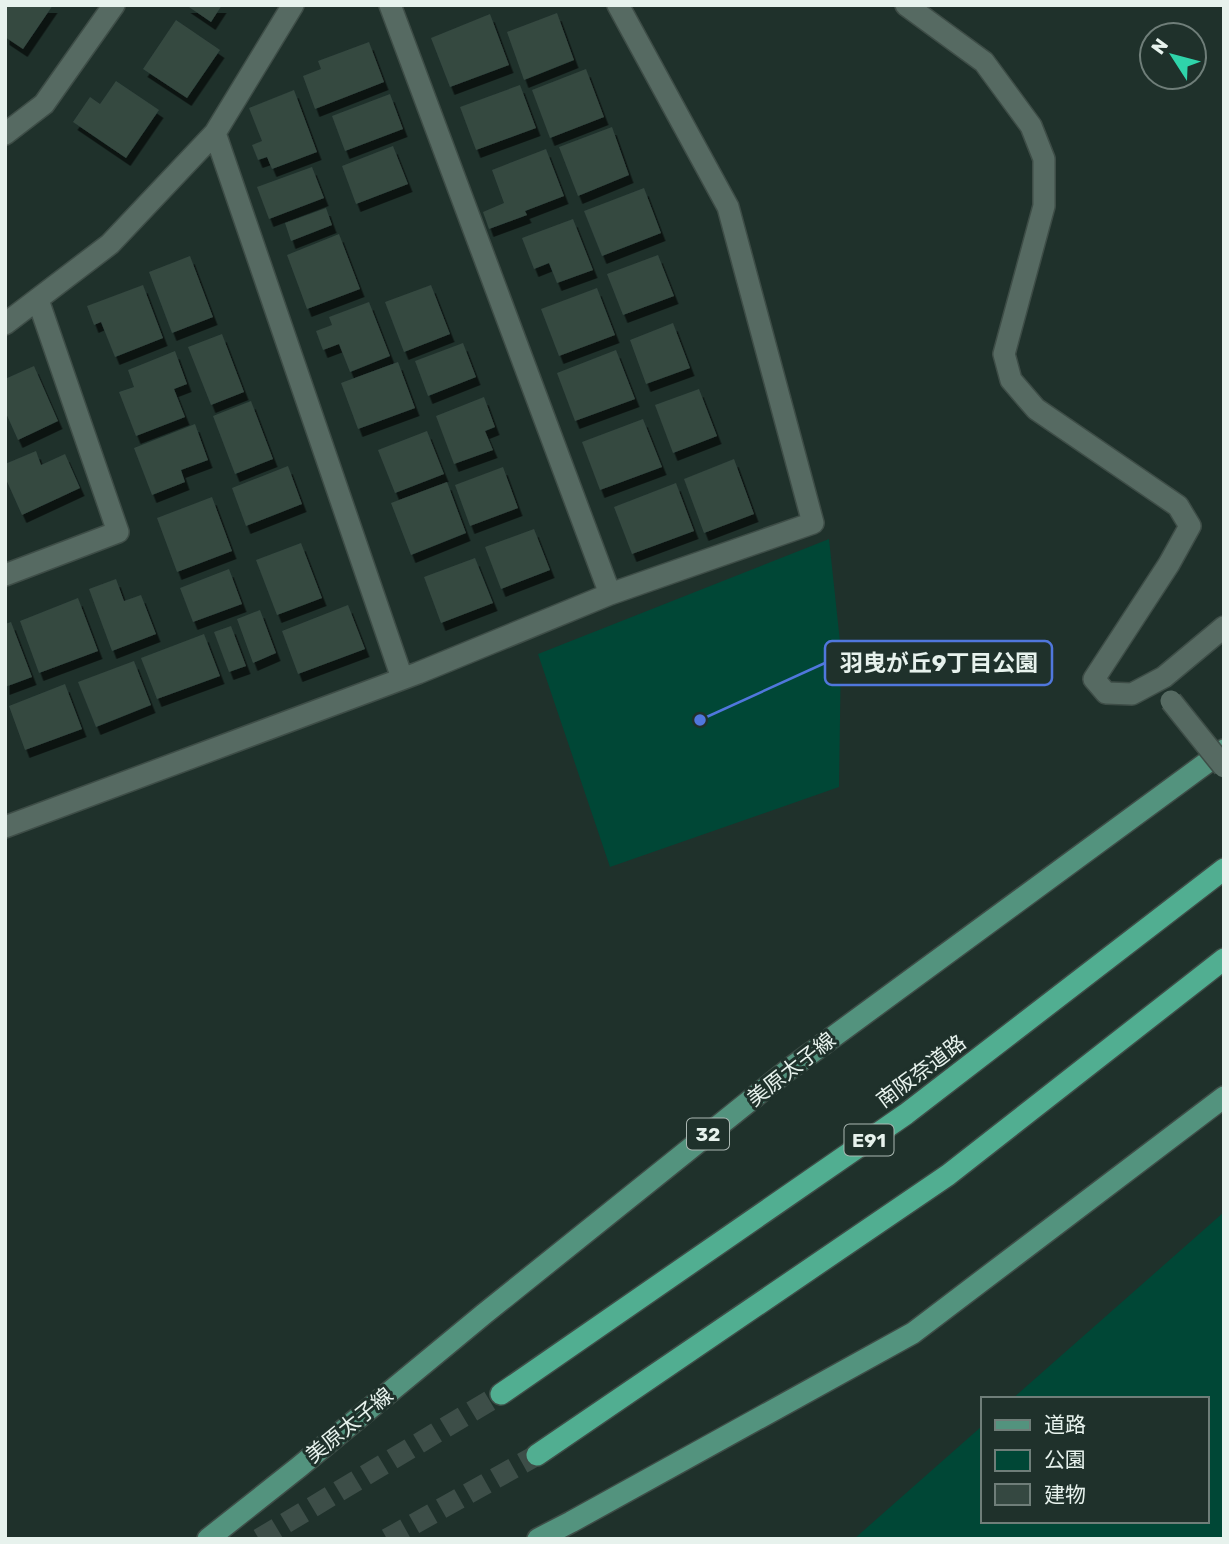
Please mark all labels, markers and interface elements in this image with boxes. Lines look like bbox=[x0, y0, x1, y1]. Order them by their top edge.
north arrow bbox=[1138, 21, 1208, 91]
text: N bbox=[1146, 34, 1173, 59]
callout: 羽曳が丘9丁目公園 bbox=[825, 641, 1052, 685]
text: 羽曳が丘9丁目公園 bbox=[840, 649, 1038, 677]
street label: 美原太子線 bbox=[742, 1027, 840, 1111]
street label: 南阪奈道路 bbox=[872, 1029, 970, 1113]
road number: 32 bbox=[687, 1118, 729, 1150]
road number: E91 bbox=[844, 1124, 894, 1156]
street label: 美原太子線 bbox=[300, 1382, 398, 1468]
legend bbox=[981, 1397, 1208, 1523]
text: 道路 bbox=[1044, 1412, 1086, 1437]
text: 公園 bbox=[1044, 1447, 1086, 1472]
text: 建物 bbox=[1044, 1482, 1086, 1507]

